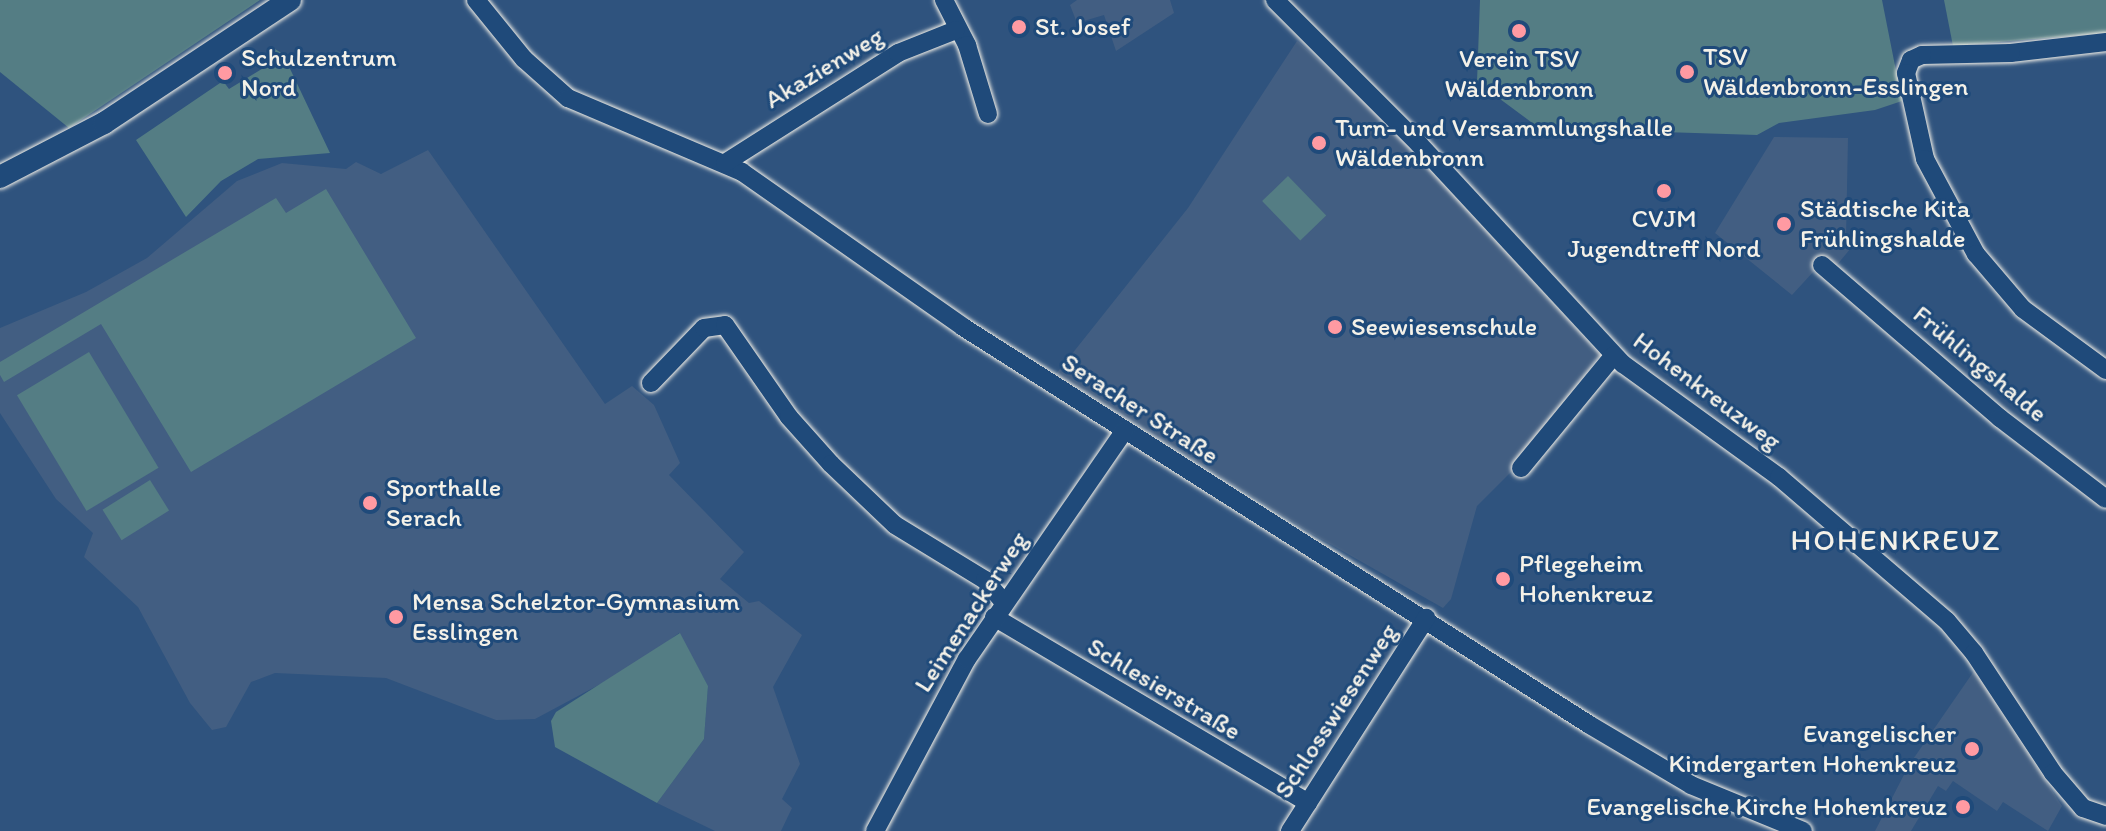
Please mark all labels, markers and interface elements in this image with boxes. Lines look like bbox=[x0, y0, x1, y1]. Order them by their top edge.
place label: St. Josef bbox=[1035, 11, 1131, 43]
marker: St. Josef bbox=[1010, 18, 1028, 36]
street label: Akazienweg bbox=[759, 20, 889, 116]
marker: Verein TSV Wäldenbronn bbox=[1510, 22, 1528, 40]
place label: TSV Wäldenbronn-Esslingen bbox=[1703, 41, 1969, 102]
place label: Schulzentrum Nord bbox=[241, 42, 397, 104]
place label: Verein TSV Wäldenbronn bbox=[1444, 43, 1594, 104]
marker: TSV Wäldenbronn-Esslingen bbox=[1678, 63, 1696, 81]
marker: Schulzentrum Nord bbox=[216, 64, 234, 82]
place label: Turn- und Versammlungshalle Wäldenbronn bbox=[1335, 112, 1672, 174]
marker: Turn- und Versammlungshalle Wäldenbronn bbox=[1310, 134, 1328, 152]
marker: CVJM Jugendtreff Nord bbox=[1655, 182, 1673, 200]
place label: Städtische Kita Frühlingshalde bbox=[1800, 193, 1970, 254]
place label: CVJM Jugendtreff Nord bbox=[1568, 203, 1760, 264]
marker: Städtische Kita Frühlingshalde bbox=[1775, 215, 1793, 233]
street label: Frühlingshalde bbox=[1907, 299, 2053, 429]
place label: Seewiesenschule bbox=[1351, 311, 1537, 343]
marker: Seewiesenschule bbox=[1326, 318, 1344, 336]
street label: Hohenkreuzweg bbox=[1627, 325, 1787, 457]
street label: Seracher Straße bbox=[1056, 347, 1224, 471]
place label: Sporthalle Serach bbox=[386, 472, 501, 534]
marker: Sporthalle Serach bbox=[361, 494, 379, 512]
district label: HOHENKREUZ bbox=[1790, 522, 2002, 558]
street label: Leimenackerweg bbox=[907, 526, 1035, 698]
place label: Pflegeheim Hohenkreuz bbox=[1519, 548, 1653, 610]
marker: Pflegeheim Hohenkreuz bbox=[1494, 570, 1512, 588]
place label: Mensa Schelztor-Gymnasium Esslingen bbox=[412, 586, 738, 648]
marker: Mensa Schelztor-Gymnasium Esslingen bbox=[387, 608, 405, 626]
street label: Schlosswiesenweg bbox=[1268, 618, 1404, 804]
street label: Schlesierstraße bbox=[1082, 631, 1246, 747]
place label: Evangelischer Kindergarten Hohenkreuz bbox=[1668, 718, 1956, 780]
marker: Evangelischer Kindergarten Hohenkreuz bbox=[1963, 740, 1981, 758]
place label: Evangelische Kirche Hohenkreuz bbox=[1587, 791, 1947, 823]
marker: Evangelische Kirche Hohenkreuz bbox=[1954, 798, 1972, 816]

